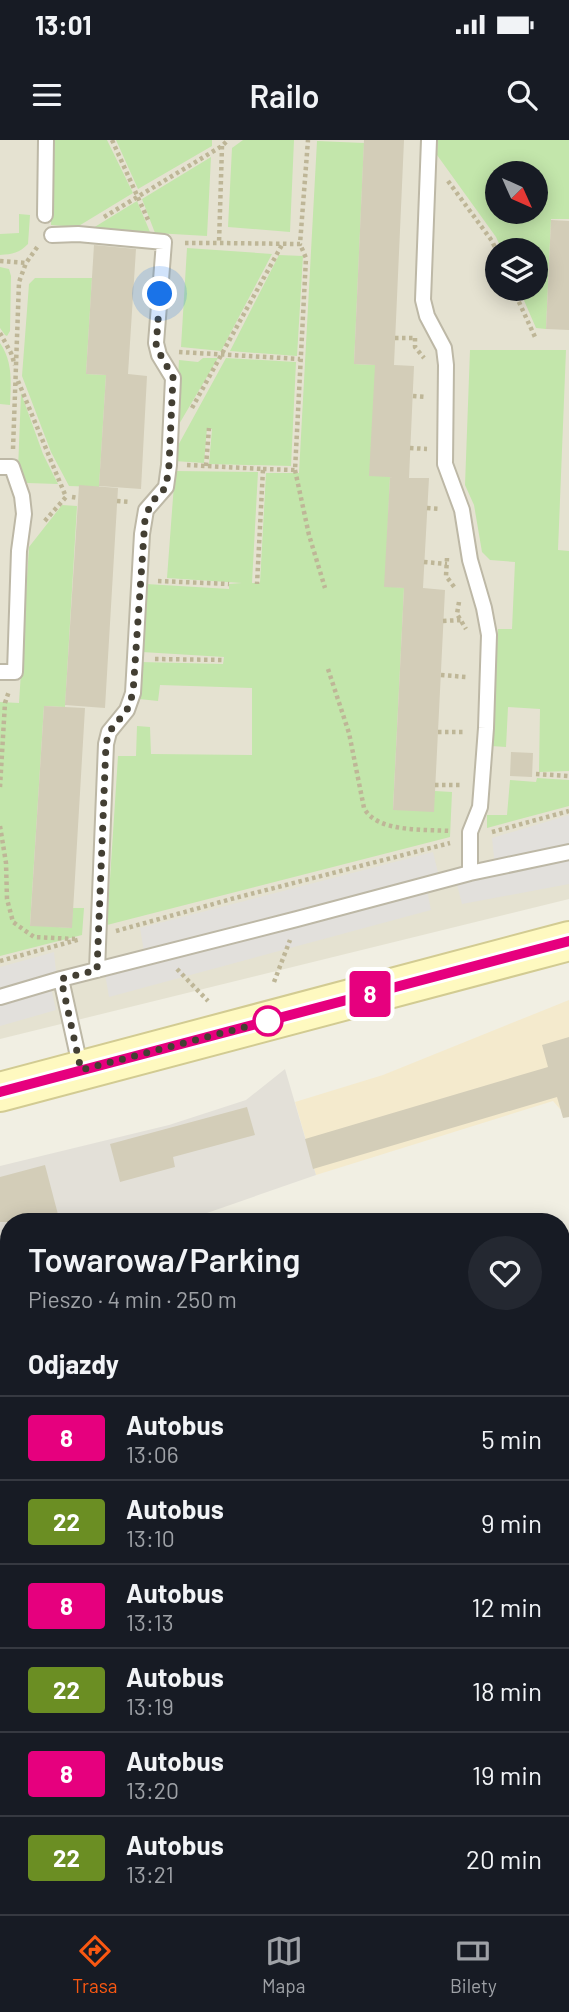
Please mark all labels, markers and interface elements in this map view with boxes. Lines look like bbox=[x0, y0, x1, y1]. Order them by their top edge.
text: 13:01 bbox=[35, 9, 91, 40]
icon: menu bbox=[28, 76, 66, 114]
text: Railo bbox=[250, 76, 319, 114]
icon: search bbox=[503, 76, 541, 114]
north arrow bbox=[485, 161, 548, 224]
map controls bbox=[485, 161, 548, 301]
button: layers bbox=[485, 238, 548, 301]
your location bbox=[142, 276, 177, 311]
line badge: 8 bbox=[347, 971, 393, 1017]
text: 8 bbox=[364, 979, 376, 1008]
unlabelled marker bbox=[253, 1006, 283, 1036]
button: heart bbox=[468, 1236, 542, 1310]
text: Towarowa/Parking bbox=[28, 1239, 300, 1279]
text: Pieszo · 4 min · 250 m bbox=[28, 1285, 237, 1313]
text: Odjazdy bbox=[28, 1348, 119, 1379]
text: Autobus bbox=[126, 1409, 224, 1440]
text: 8 bbox=[60, 1423, 73, 1452]
text: 5 min bbox=[481, 1423, 542, 1454]
text: 13:06 bbox=[126, 1440, 179, 1468]
text: Autobus bbox=[126, 1493, 224, 1524]
text: 22 bbox=[53, 1507, 80, 1536]
text: 9 min bbox=[481, 1507, 542, 1538]
text: 13:10 bbox=[126, 1524, 175, 1552]
text: Autobus bbox=[126, 1577, 224, 1608]
text: 8 bbox=[60, 1591, 73, 1620]
text: 12 min bbox=[472, 1591, 542, 1622]
text: 13:13 bbox=[126, 1608, 174, 1636]
text: Autobus bbox=[126, 1661, 224, 1692]
text: 22 bbox=[53, 1675, 80, 1704]
text: 18 min bbox=[472, 1675, 542, 1706]
text: 13:19 bbox=[126, 1692, 174, 1720]
text: Autobus bbox=[126, 1745, 224, 1776]
text: 8 bbox=[60, 1759, 73, 1788]
text: 19 min bbox=[472, 1759, 542, 1790]
text: 13:20 bbox=[126, 1776, 179, 1804]
text: Autobus bbox=[126, 1829, 224, 1860]
text: 22 bbox=[53, 1843, 80, 1872]
text: 20 min bbox=[466, 1843, 542, 1874]
text: 13:21 bbox=[126, 1860, 174, 1888]
tab: Trasa bbox=[72, 1932, 117, 1997]
tab: Mapa bbox=[262, 1932, 305, 1997]
tab: Bilety bbox=[450, 1932, 497, 1997]

